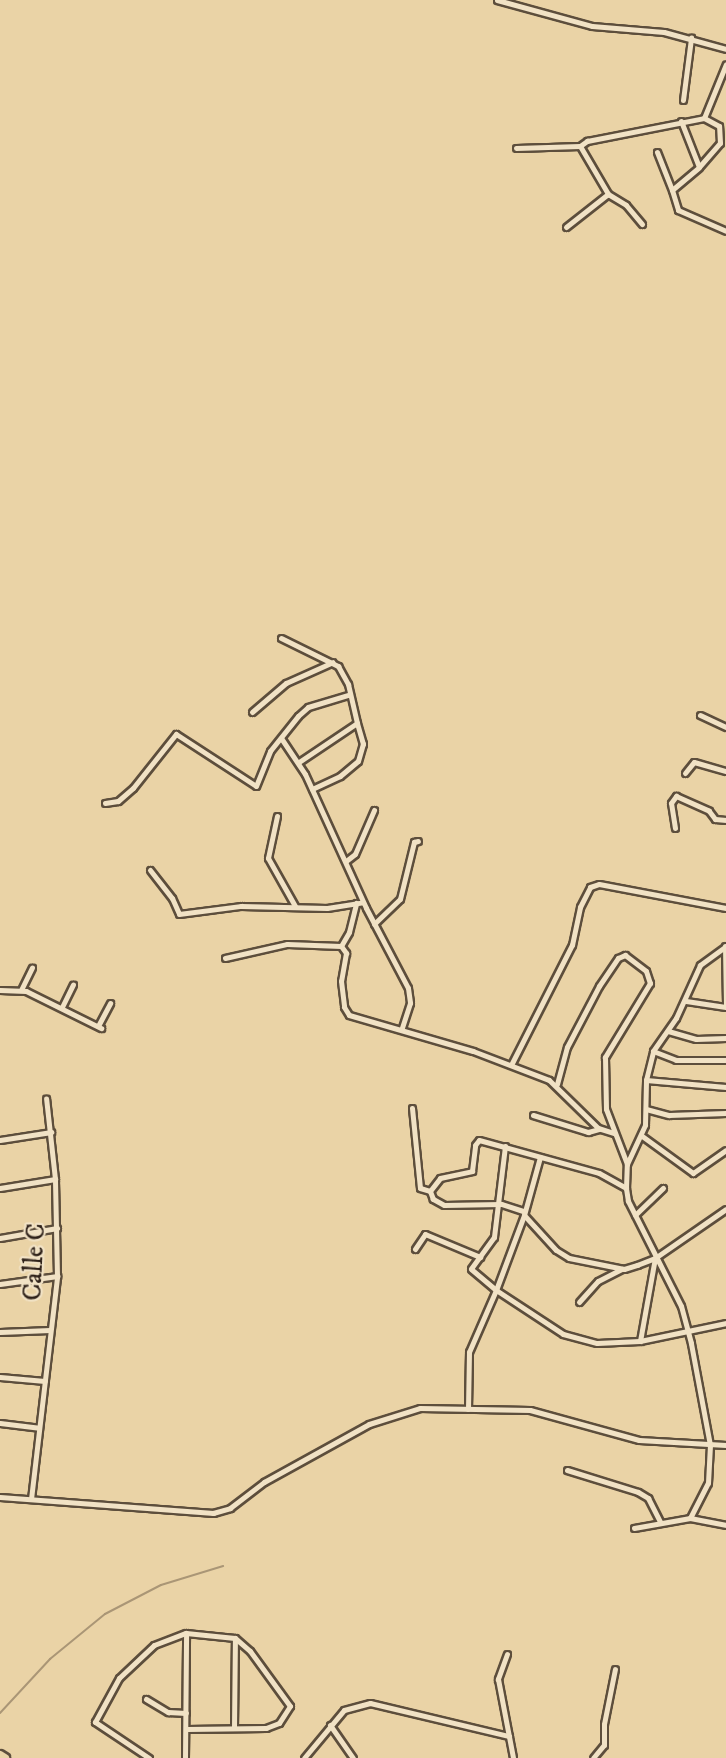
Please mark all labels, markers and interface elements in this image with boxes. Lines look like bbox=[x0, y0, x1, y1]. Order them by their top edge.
street label: Calle C bbox=[17, 1222, 53, 1302]

